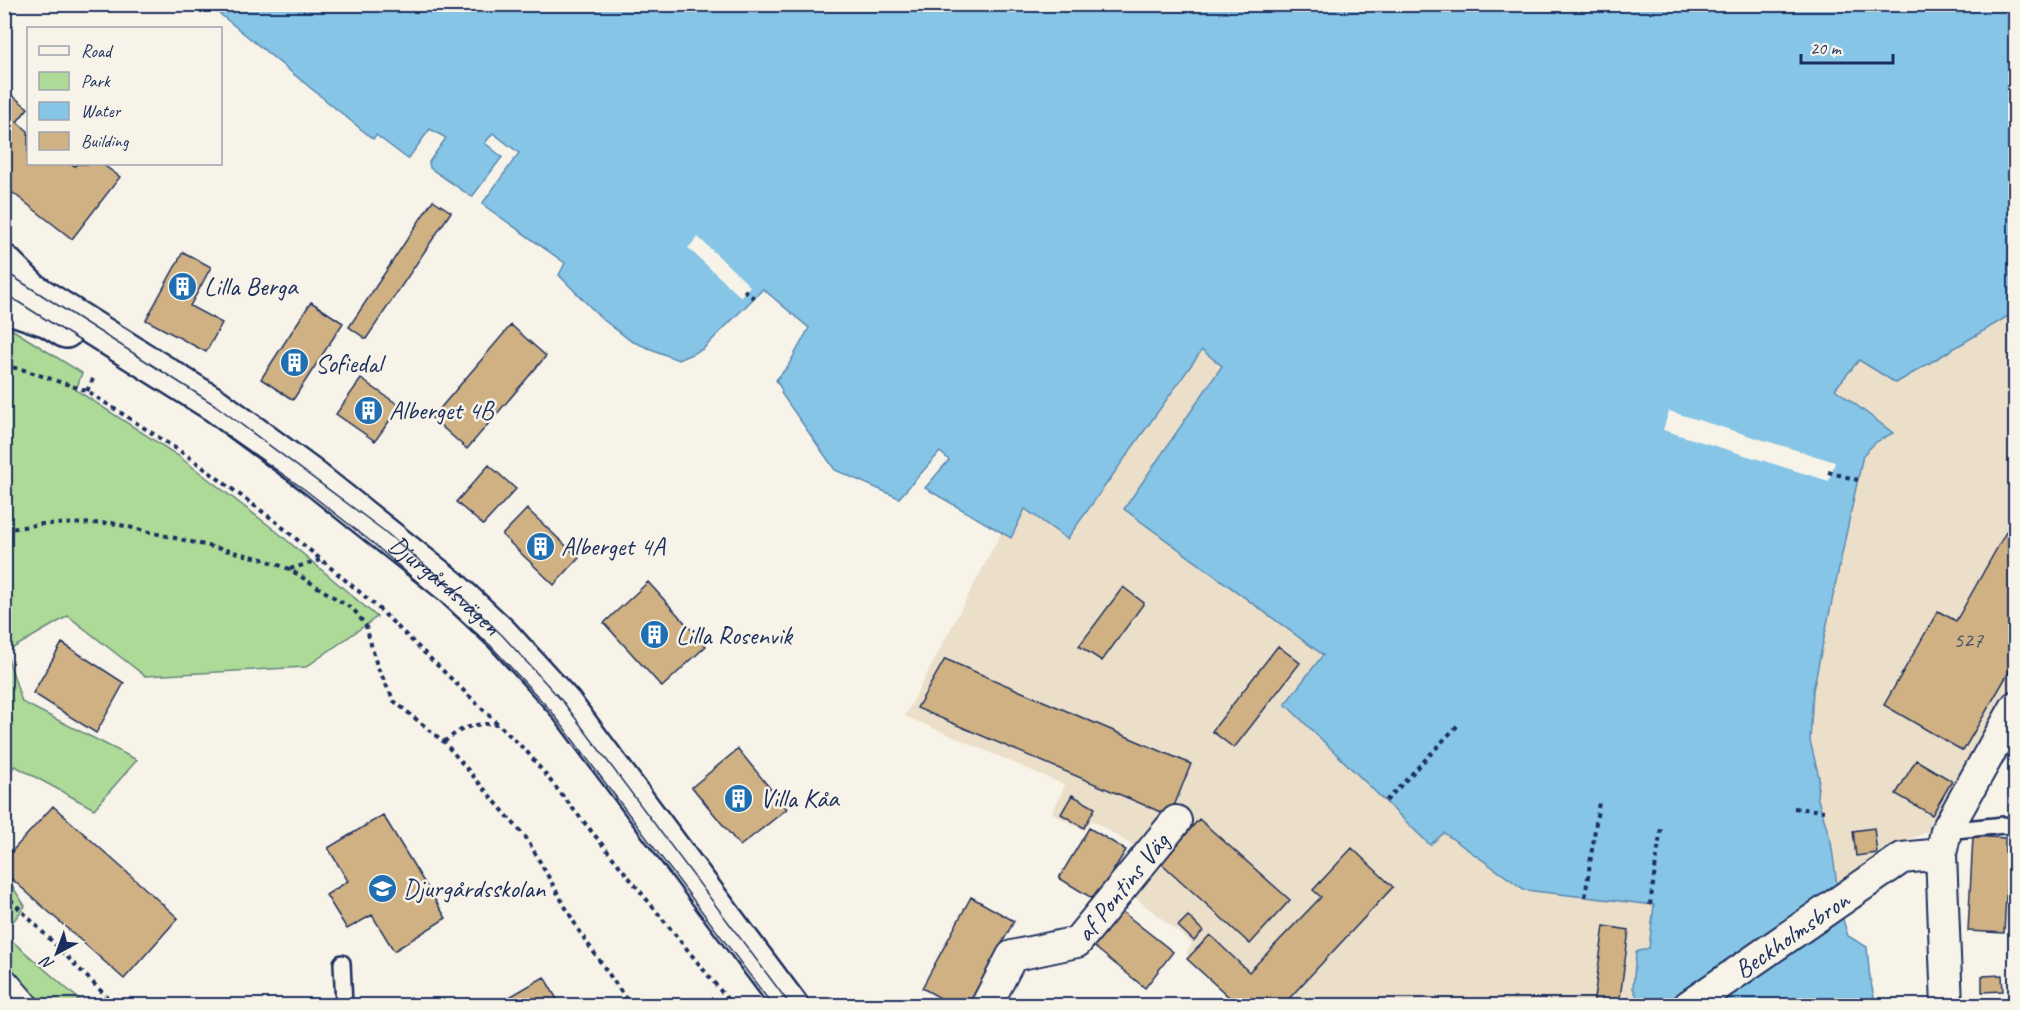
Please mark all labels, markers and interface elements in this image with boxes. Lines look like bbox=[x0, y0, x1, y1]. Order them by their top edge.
legend bbox=[27, 27, 222, 165]
scale bar bbox=[1801, 27, 1892, 65]
text: 20 m bbox=[1810, 37, 1843, 59]
text: Road bbox=[81, 40, 114, 62]
text: Park bbox=[81, 70, 111, 92]
text: Water bbox=[81, 100, 122, 122]
text: Building bbox=[81, 130, 130, 152]
building icon: Lilla Berga bbox=[167, 270, 199, 302]
place label: Lilla Berga bbox=[204, 270, 299, 303]
building icon: Sofiedal bbox=[278, 347, 310, 379]
place label: Sofiedal bbox=[315, 347, 387, 380]
building icon: Alberget 4B bbox=[352, 394, 384, 426]
place label: Alberget 4B bbox=[389, 394, 495, 427]
street label: Djurgårdsvägen bbox=[382, 528, 508, 642]
building icon: Alberget 4A bbox=[524, 530, 556, 562]
place label: Alberget 4A bbox=[561, 530, 667, 563]
building icon: Lilla Rosenvik bbox=[639, 619, 671, 651]
place label: Lilla Rosenvik bbox=[676, 619, 794, 652]
house number: 527 bbox=[1953, 626, 1984, 654]
building icon: Villa Kåa bbox=[723, 782, 755, 814]
place label: Villa Kåa bbox=[760, 782, 840, 815]
street label: af Pontins Väg bbox=[1068, 824, 1177, 948]
school or university icon: Djurgårdsskolan bbox=[366, 872, 398, 904]
place label: Djurgårdsskolan bbox=[403, 872, 547, 905]
street label: Beckholmsbron bbox=[1728, 882, 1857, 986]
north arrow bbox=[27, 923, 87, 983]
text: N bbox=[35, 951, 58, 974]

